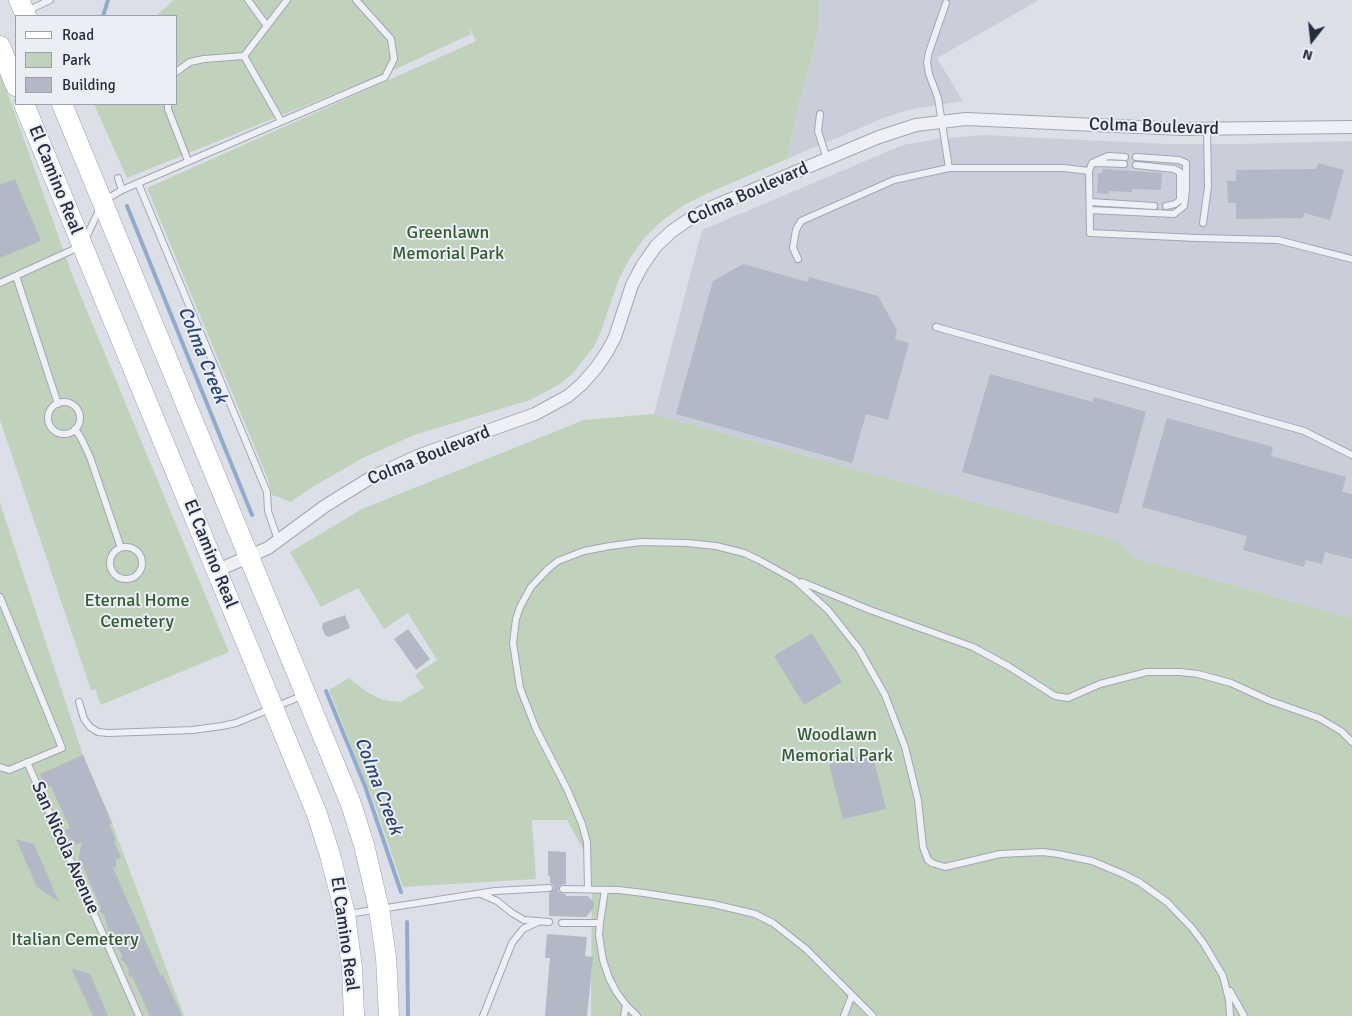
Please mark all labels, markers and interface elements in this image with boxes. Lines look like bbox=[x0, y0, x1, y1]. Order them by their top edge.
legend bbox=[15, 15, 178, 105]
north arrow bbox=[1287, 15, 1337, 65]
text: Road bbox=[62, 26, 94, 44]
text: N bbox=[1301, 45, 1315, 64]
text: Park bbox=[62, 51, 91, 69]
text: Building bbox=[62, 76, 116, 94]
street label: Colma Boulevard bbox=[1089, 114, 1219, 140]
street label: El Camino Real bbox=[23, 122, 87, 238]
street label: Colma Boulevard bbox=[684, 158, 812, 230]
park label: Greenlawn Memorial Park bbox=[392, 222, 504, 264]
water label: Colma Creek bbox=[172, 303, 232, 407]
street label: Colma Boulevard bbox=[365, 422, 493, 490]
street label: El Camino Real bbox=[178, 496, 242, 612]
park label: Eternal Home Cemetery bbox=[85, 590, 189, 632]
park label: Woodlawn Memorial Park bbox=[781, 724, 893, 766]
water label: Colma Creek bbox=[349, 734, 407, 838]
street label: San Nicola Avenue bbox=[26, 779, 104, 917]
street label: El Camino Real bbox=[325, 875, 363, 993]
park label: Italian Cemetery bbox=[11, 929, 139, 951]

